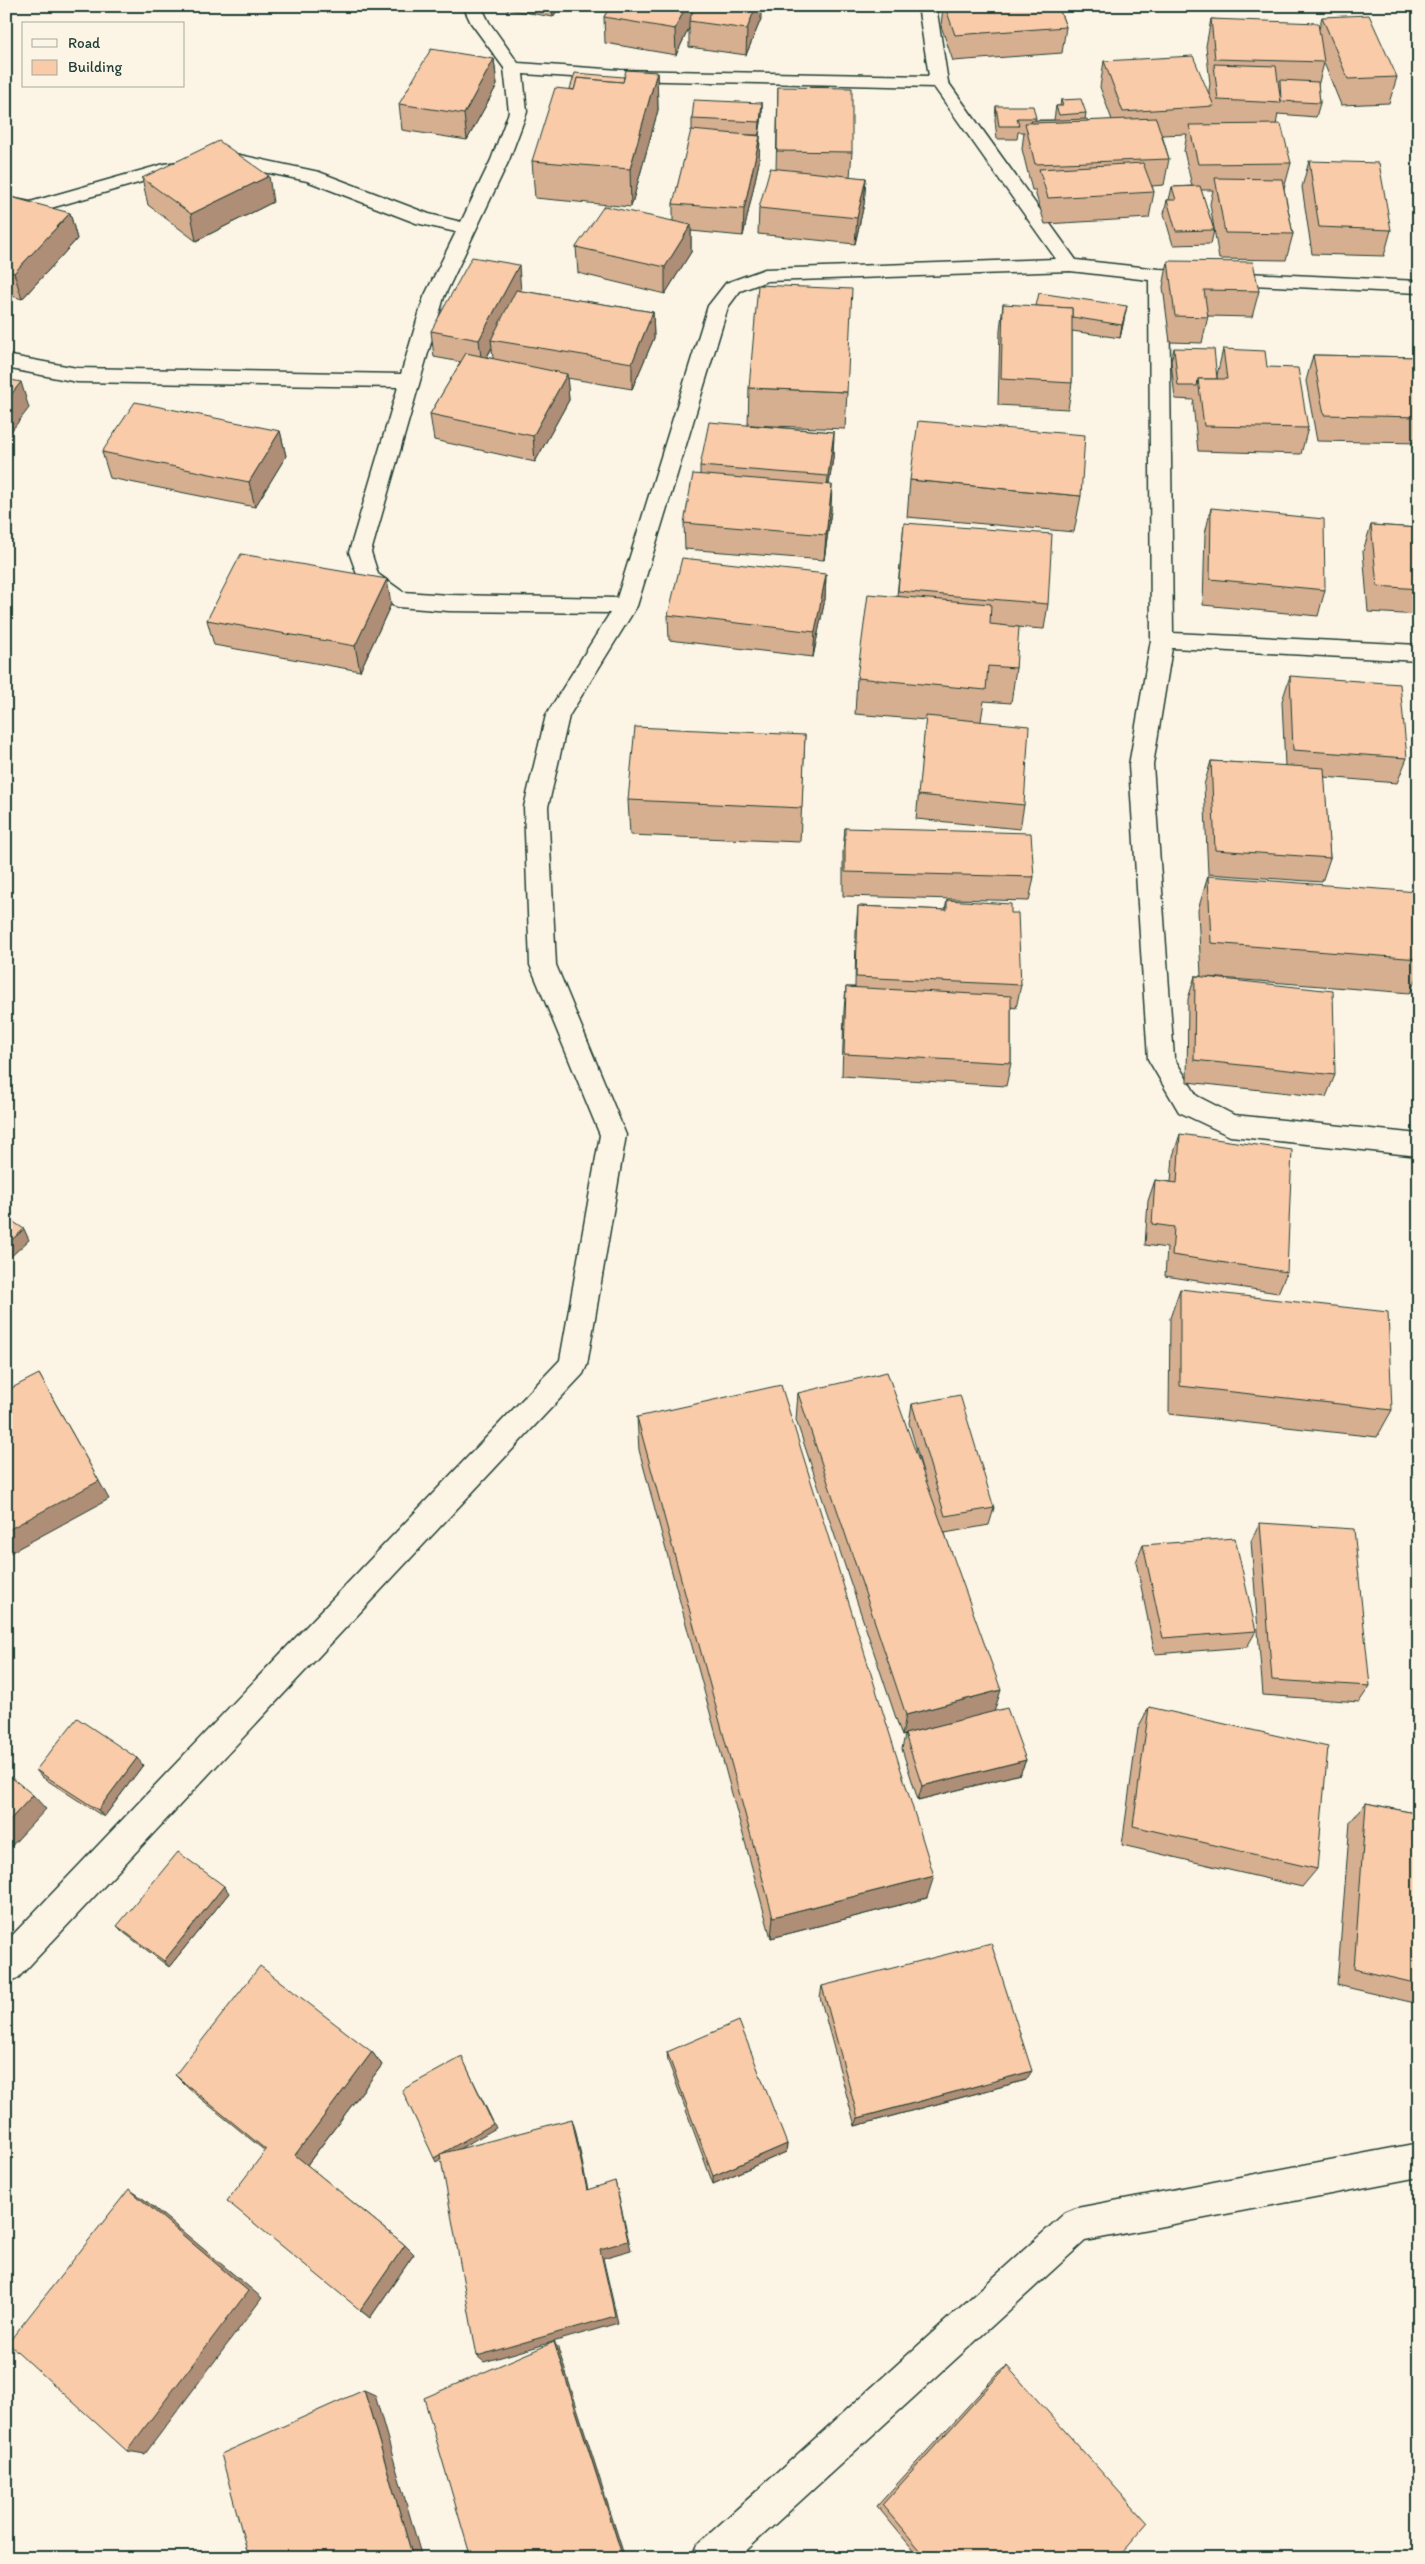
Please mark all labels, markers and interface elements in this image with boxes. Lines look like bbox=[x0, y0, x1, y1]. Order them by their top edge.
legend bbox=[22, 22, 185, 88]
text: Road bbox=[68, 34, 101, 52]
text: Building bbox=[68, 58, 122, 76]

